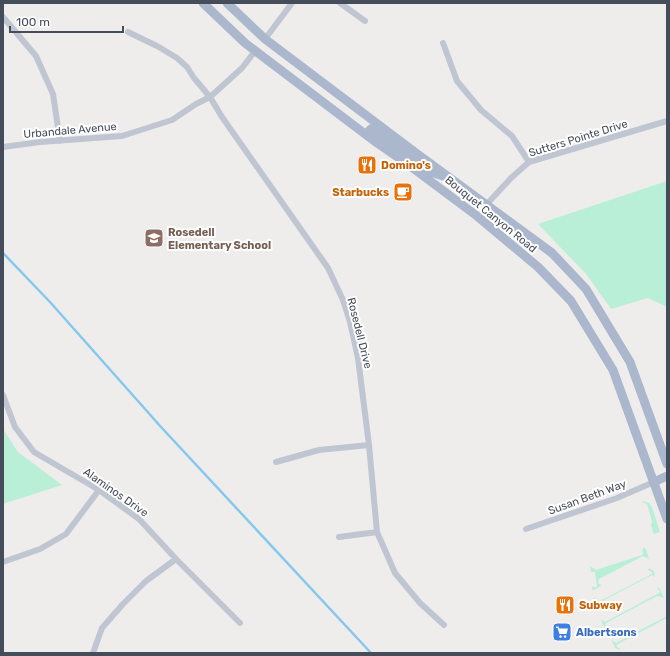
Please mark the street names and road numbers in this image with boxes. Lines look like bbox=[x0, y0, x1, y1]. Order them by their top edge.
street label: Sutters Pointe Drive bbox=[527, 117, 629, 160]
street label: Urbandale Avenue bbox=[23, 120, 117, 141]
street label: Bouquet Canyon Road bbox=[442, 173, 539, 255]
street label: Rosedell Drive bbox=[344, 296, 375, 370]
street label: Alaminos Drive bbox=[81, 465, 151, 520]
street label: Susan Beth Way bbox=[546, 477, 628, 518]

